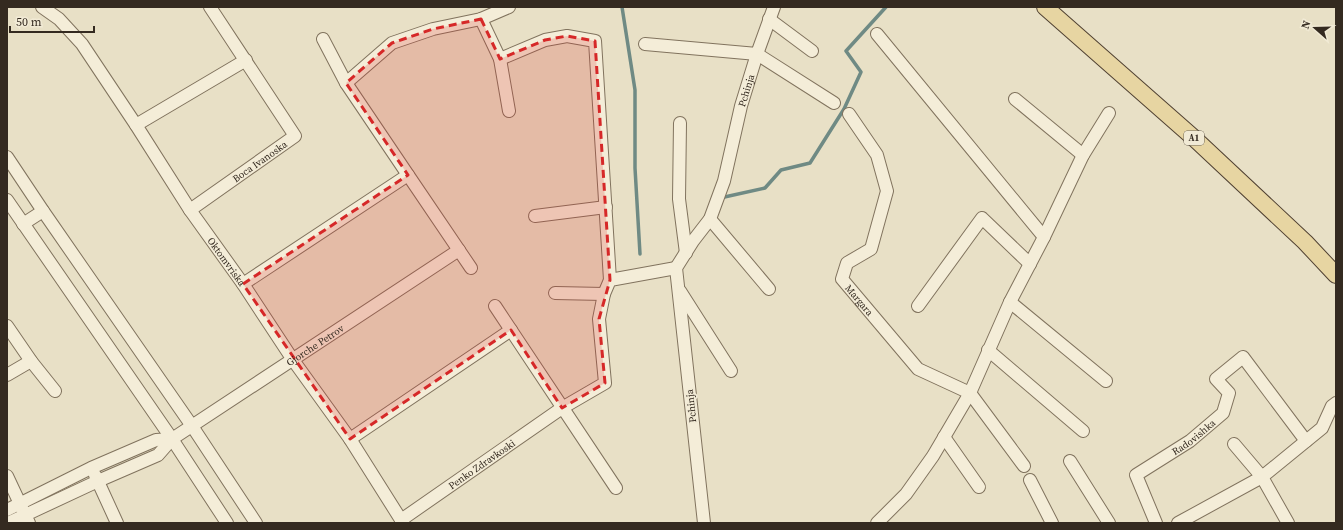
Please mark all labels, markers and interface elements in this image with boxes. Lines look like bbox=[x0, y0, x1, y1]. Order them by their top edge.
scale bar bbox=[10, 8, 94, 34]
north arrow bbox=[1295, 8, 1335, 48]
text: 50 m bbox=[16, 14, 42, 30]
text: N bbox=[1298, 18, 1314, 31]
street label: Pchinja bbox=[735, 72, 757, 108]
road number: A1 bbox=[1184, 131, 1204, 145]
street label: Boca Ivanoska bbox=[230, 137, 290, 185]
street label: Oktomvriska bbox=[205, 234, 249, 289]
street label: Margara bbox=[843, 281, 877, 319]
street label: Gjorche Petrov bbox=[284, 321, 346, 369]
street label: Pchinja bbox=[683, 388, 699, 423]
street label: Radovishka bbox=[1169, 415, 1219, 458]
street label: Penko Zdravkoski bbox=[445, 436, 517, 492]

